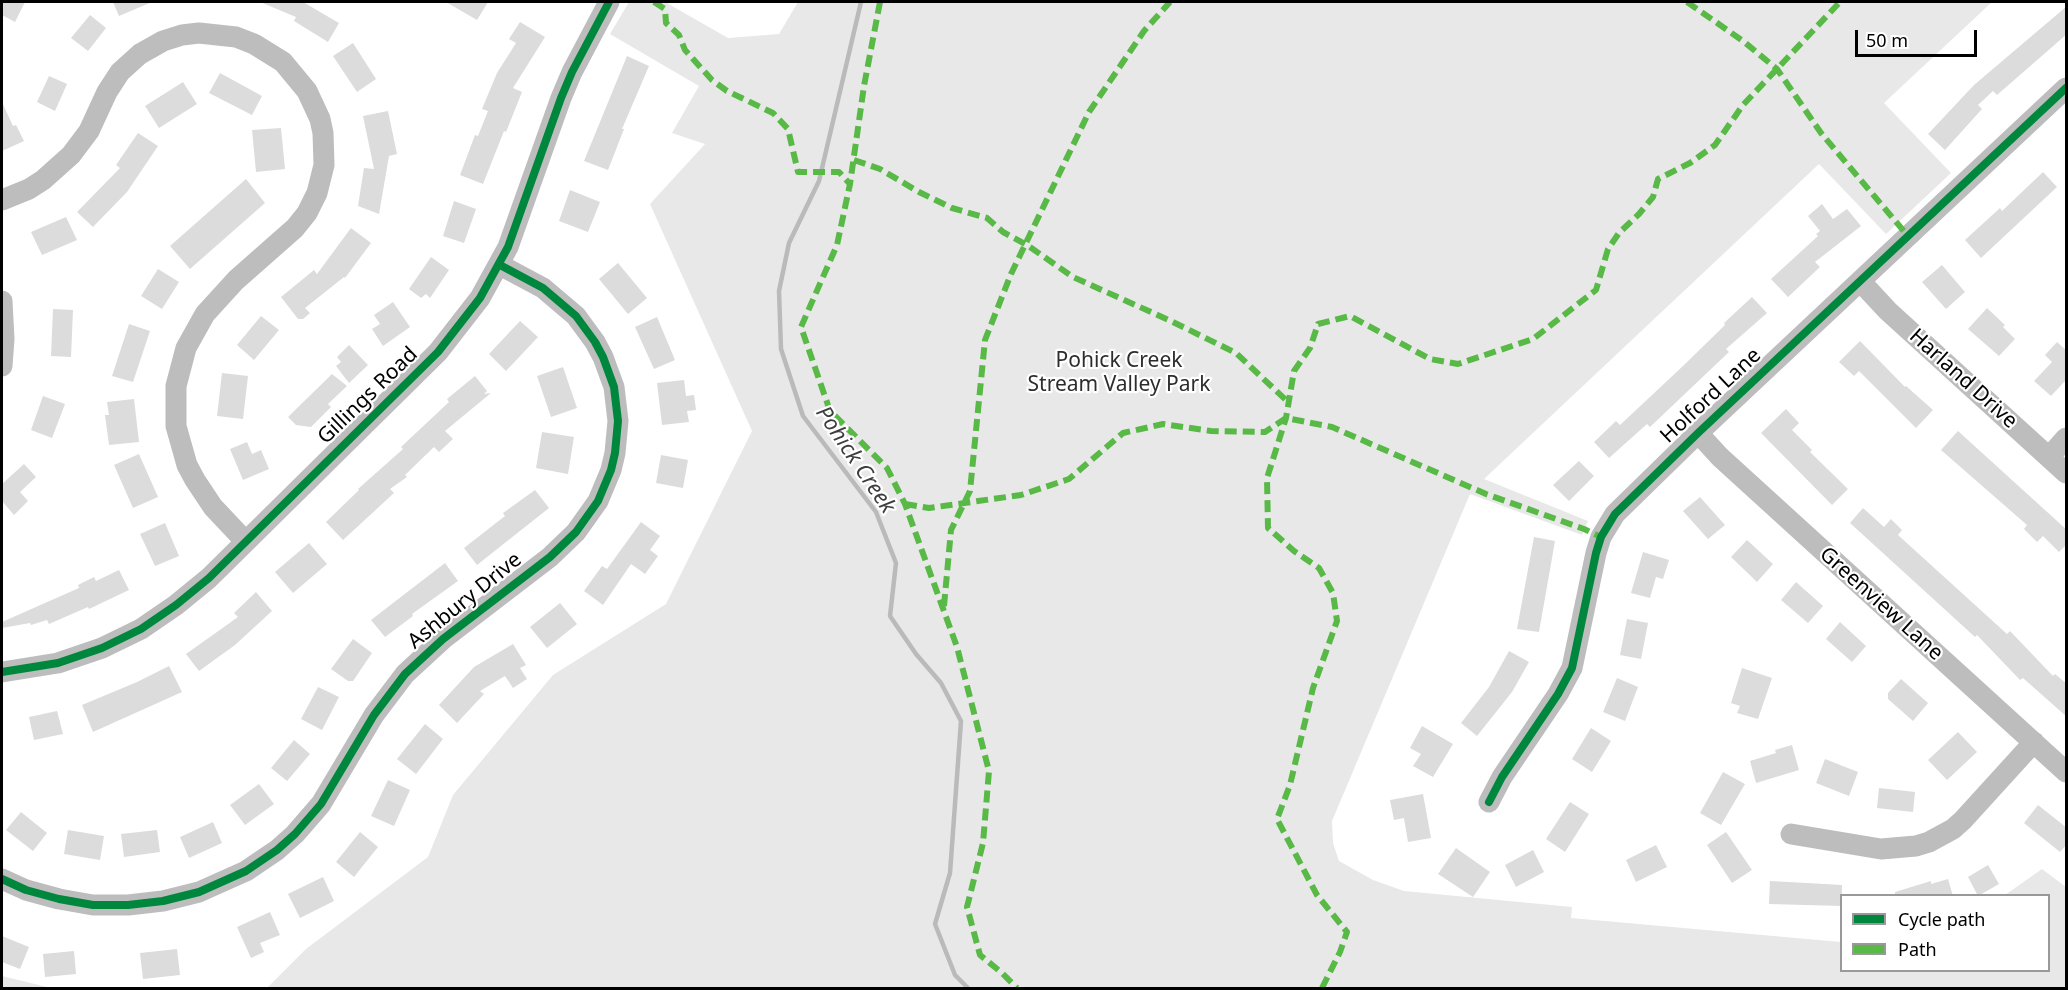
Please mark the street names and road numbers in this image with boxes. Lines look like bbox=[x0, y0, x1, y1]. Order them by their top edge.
street label: Harland Drive bbox=[1904, 324, 2022, 434]
street label: Gillings Road bbox=[313, 342, 423, 450]
street label: Holford Lane bbox=[1656, 343, 1766, 449]
street label: Greenview Lane bbox=[1814, 542, 1948, 666]
street label: Ashbury Drive bbox=[403, 547, 527, 655]

